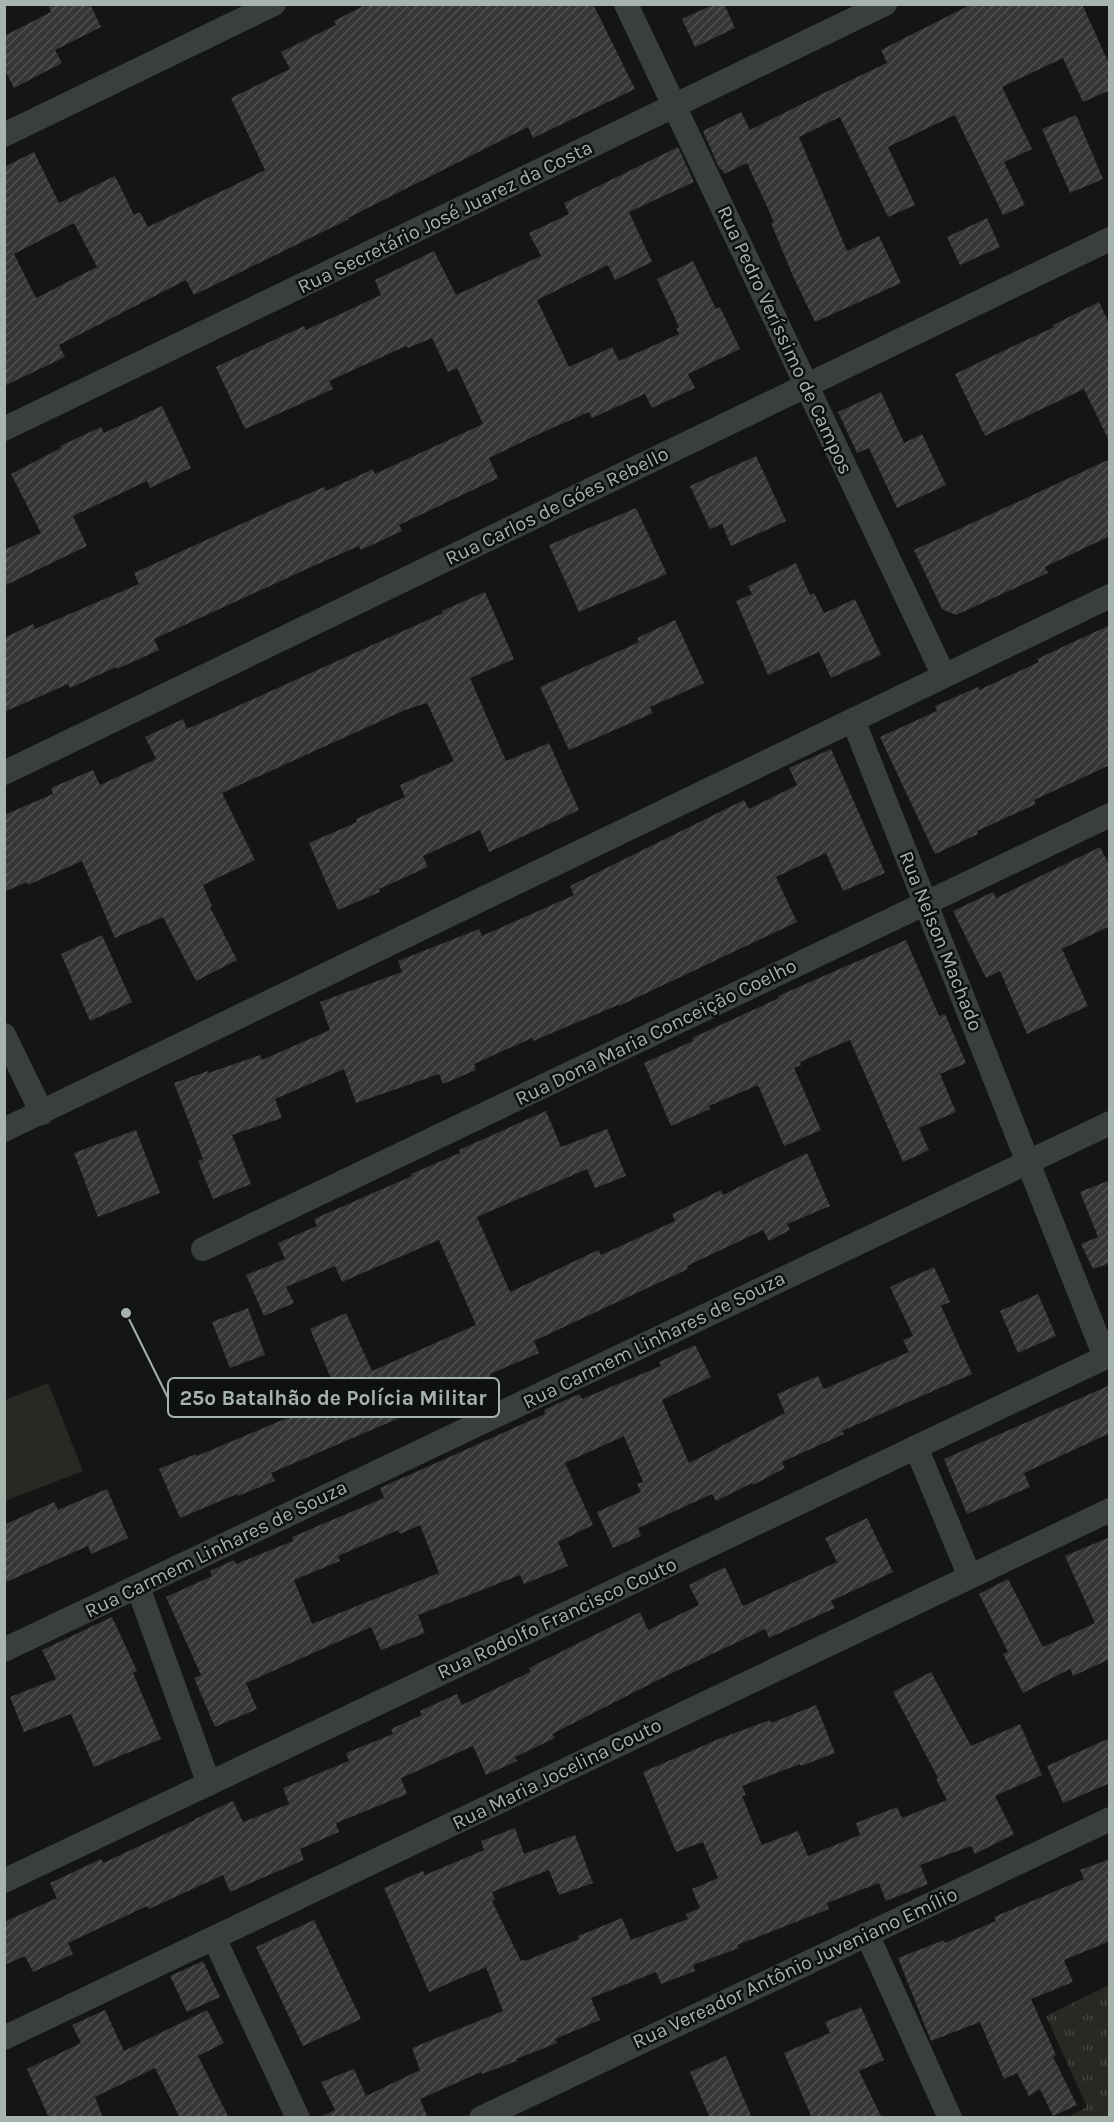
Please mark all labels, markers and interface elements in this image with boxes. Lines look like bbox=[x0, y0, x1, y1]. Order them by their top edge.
street label: Rua Secretário José Juarez da Costa bbox=[294, 135, 596, 299]
street label: Rua Pedro Veríssimo de Campos bbox=[713, 202, 857, 478]
street label: Rua Carlos de Góes Rebello bbox=[442, 442, 672, 570]
street label: Rua Nelson Machado bbox=[894, 848, 988, 1034]
street label: Rua Dona Maria Conceição Coelho bbox=[512, 954, 800, 1110]
street label: Rua Carmem Linhares de Souza bbox=[519, 1266, 789, 1414]
callout: 25º Batalhão de Polícia Militar bbox=[168, 1378, 499, 1417]
text: 25º Batalhão de Polícia Militar bbox=[179, 1386, 487, 1410]
street label: Rua Carmem Linhares de Souza bbox=[81, 1475, 351, 1623]
street label: Rua Rodolfo Francisco Couto bbox=[434, 1552, 680, 1684]
street label: Rua Maria Jocelina Couto bbox=[449, 1713, 665, 1835]
street label: Rua Vereador Antônio Juveniano Emílio bbox=[629, 1882, 961, 2054]

